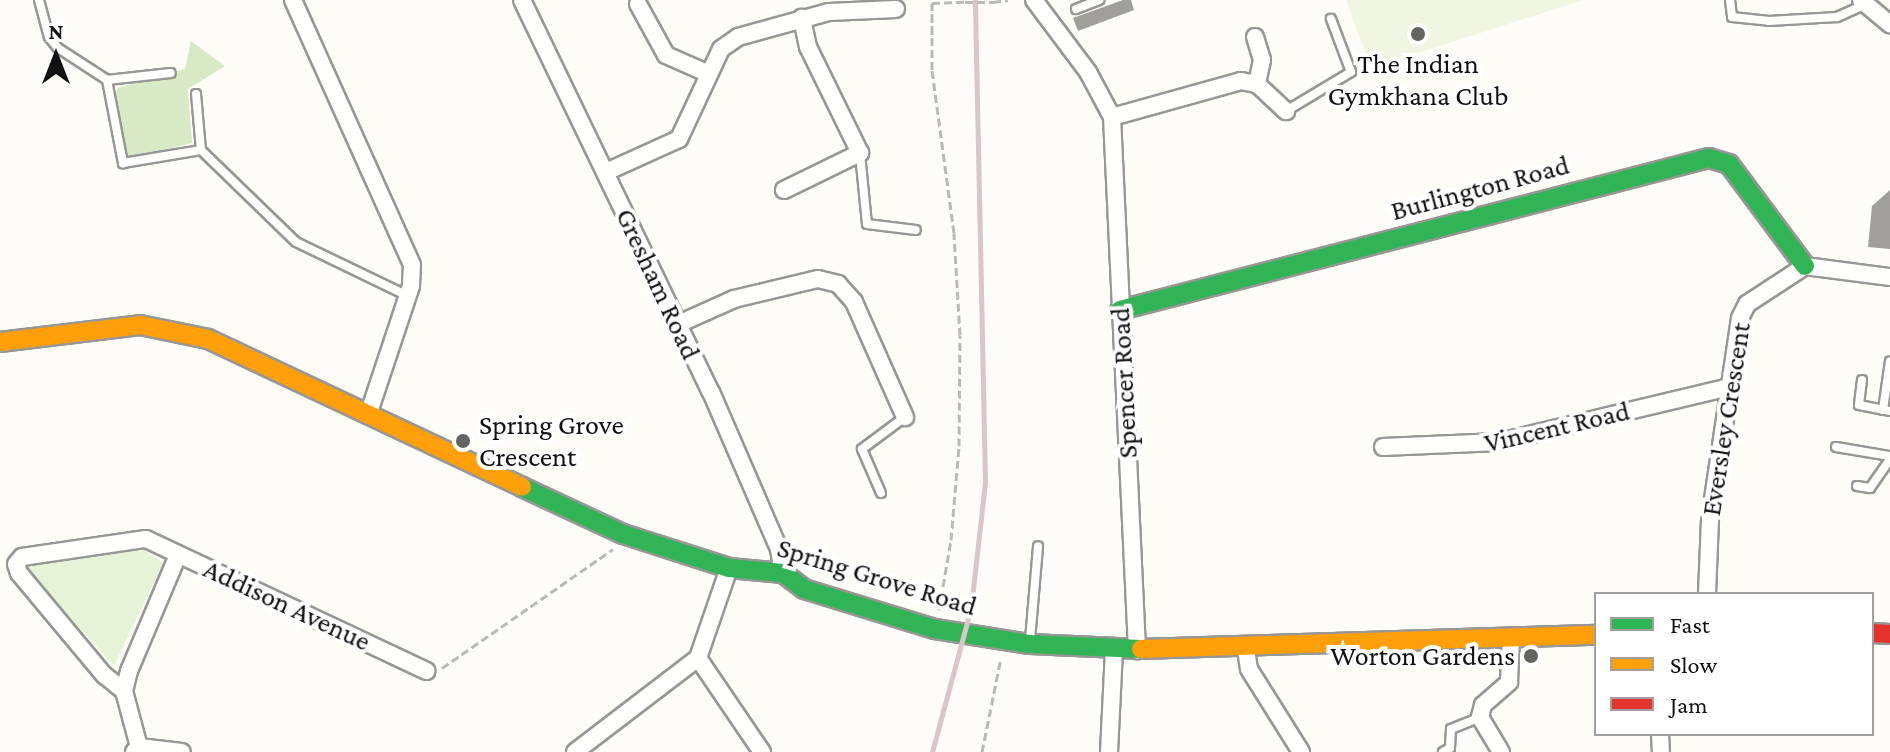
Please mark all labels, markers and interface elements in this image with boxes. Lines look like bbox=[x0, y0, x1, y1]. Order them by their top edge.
north arrow bbox=[16, 16, 96, 96]
text: N bbox=[49, 19, 64, 44]
marker: The Indian Gymkhana Club bbox=[1409, 25, 1427, 43]
place label: The Indian Gymkhana Club bbox=[1328, 47, 1508, 113]
street label: Burlington Road bbox=[1387, 148, 1573, 228]
street label: Gresham Road bbox=[608, 203, 708, 365]
street label: Spencer Road bbox=[1103, 307, 1145, 459]
street label: Eversley Crescent bbox=[1694, 320, 1758, 518]
street label: Vincent Road bbox=[1481, 394, 1633, 460]
place label: Spring Grove Crescent bbox=[479, 408, 624, 474]
marker: Spring Grove Crescent bbox=[454, 432, 472, 450]
street label: Spring Grove Road bbox=[773, 531, 981, 623]
street label: Addison Avenue bbox=[198, 552, 376, 658]
legend bbox=[1594, 592, 1874, 736]
text: Fast bbox=[1670, 611, 1710, 638]
place label: Worton Gardens bbox=[1330, 639, 1515, 673]
marker: Worton Gardens bbox=[1522, 647, 1540, 665]
text: Slow bbox=[1670, 651, 1717, 678]
text: Jam bbox=[1670, 691, 1708, 718]

